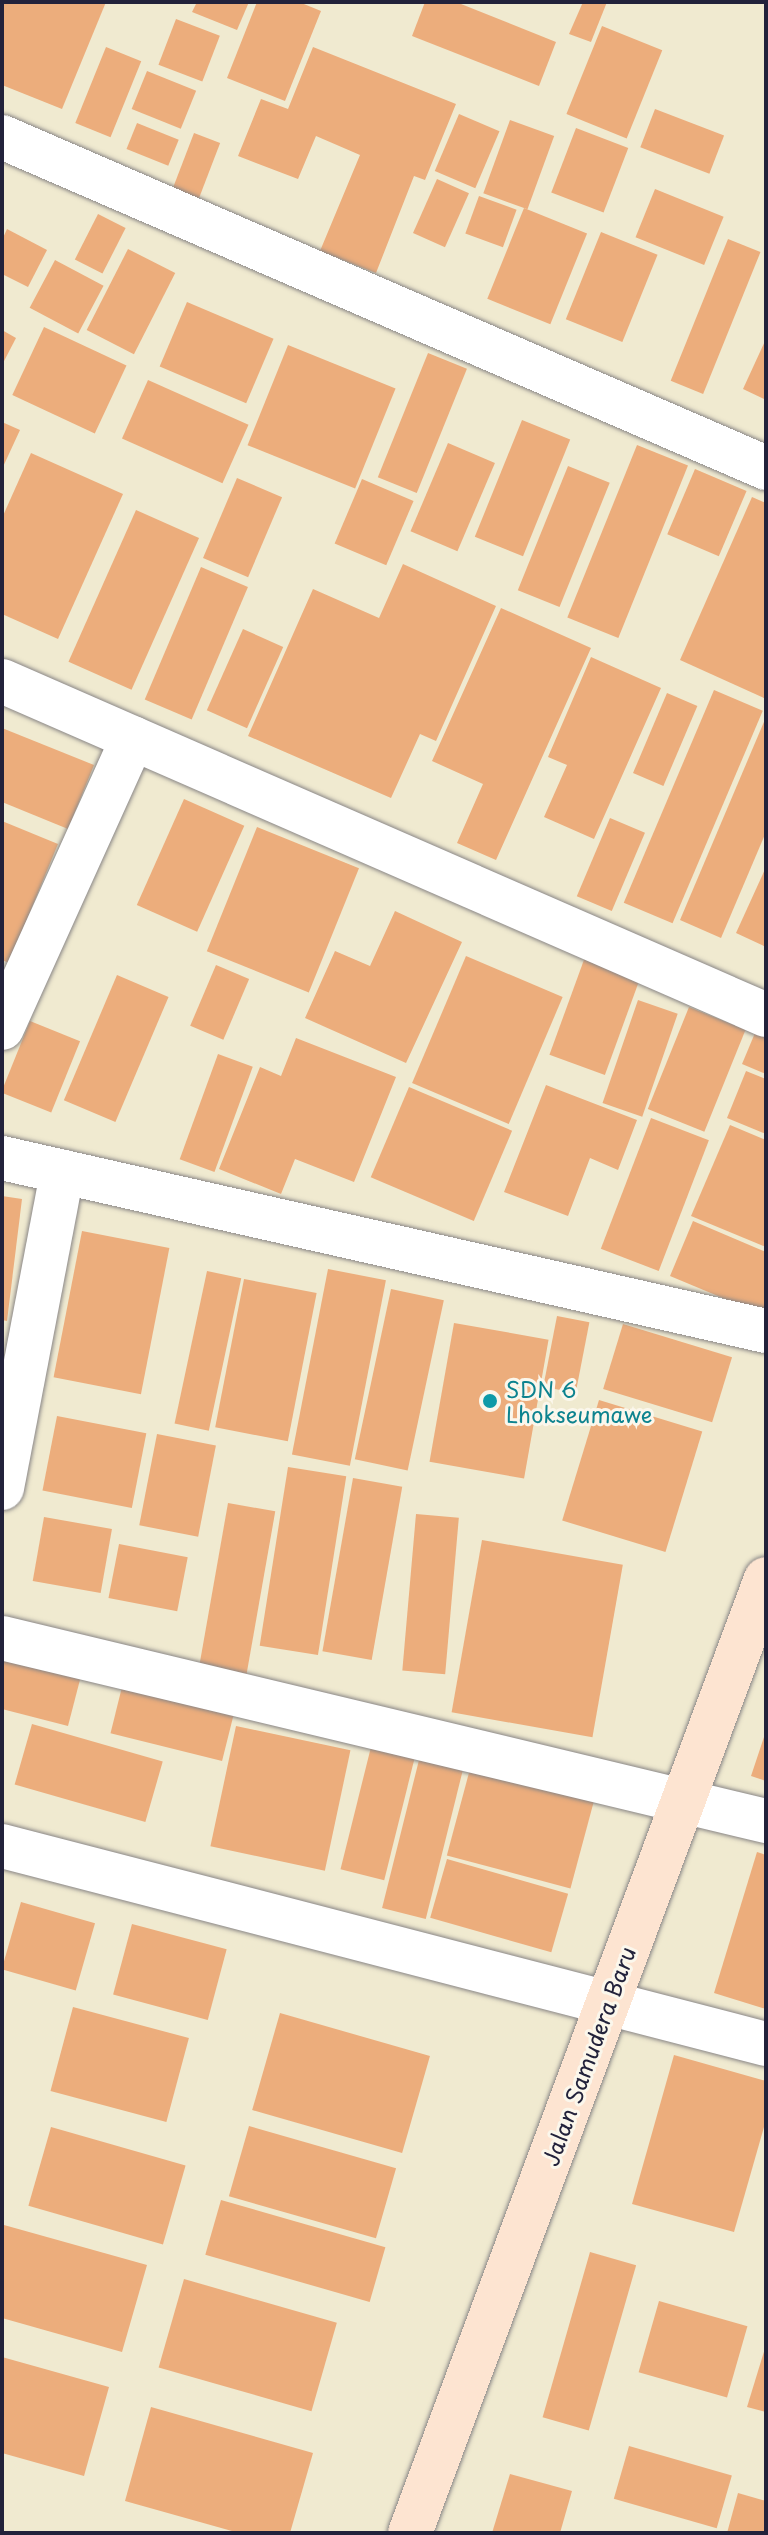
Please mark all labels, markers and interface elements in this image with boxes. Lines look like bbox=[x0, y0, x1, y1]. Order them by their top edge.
place label: SDN 6 Lhokseumawe bbox=[506, 1375, 652, 1426]
marker: SDN 6 Lhokseumawe bbox=[481, 1392, 499, 1410]
street label: Jalan Samudera Baru bbox=[536, 1941, 640, 2171]

